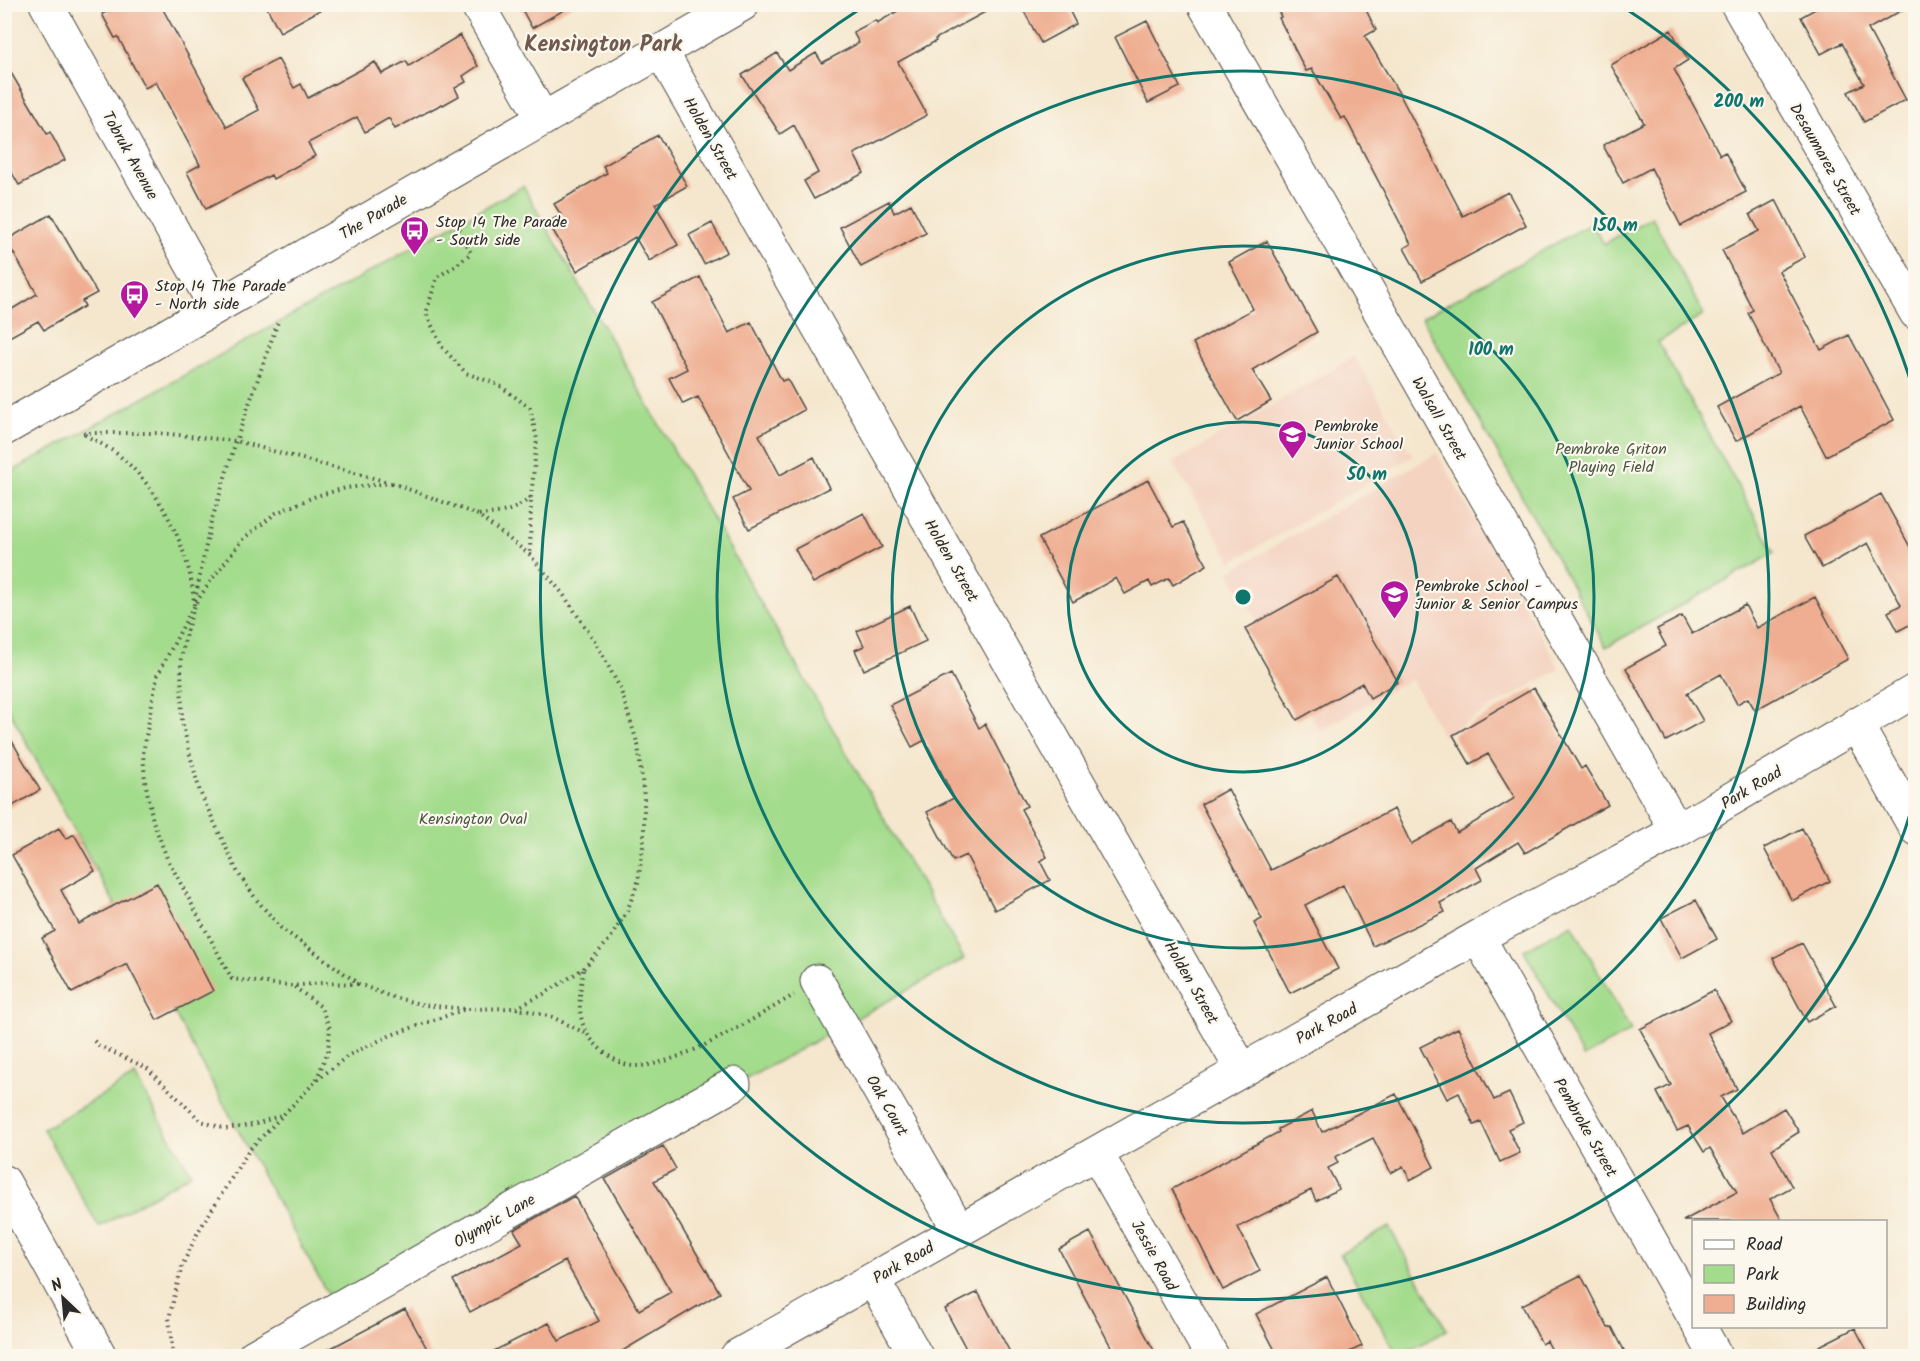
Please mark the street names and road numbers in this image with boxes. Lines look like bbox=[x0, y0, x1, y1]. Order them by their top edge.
street label: Holden Street bbox=[676, 92, 744, 186]
street label: Desaumarez Street bbox=[1782, 99, 1868, 221]
street label: Tobruk Avenue bbox=[95, 107, 164, 205]
street label: The Parade bbox=[335, 188, 412, 247]
street label: Walsall Street bbox=[1405, 372, 1473, 466]
street label: Holden Street bbox=[917, 514, 985, 608]
street label: Park Road bbox=[1716, 760, 1788, 816]
street label: Holden Street bbox=[1157, 936, 1225, 1030]
street label: Park Road bbox=[1291, 997, 1363, 1052]
street label: Oak Court bbox=[859, 1070, 915, 1142]
street label: Pembroke Street bbox=[1546, 1073, 1624, 1183]
street label: Olympic Lane bbox=[449, 1188, 540, 1255]
street label: Jessie Road bbox=[1124, 1216, 1184, 1297]
street label: Park Road bbox=[868, 1235, 940, 1291]

